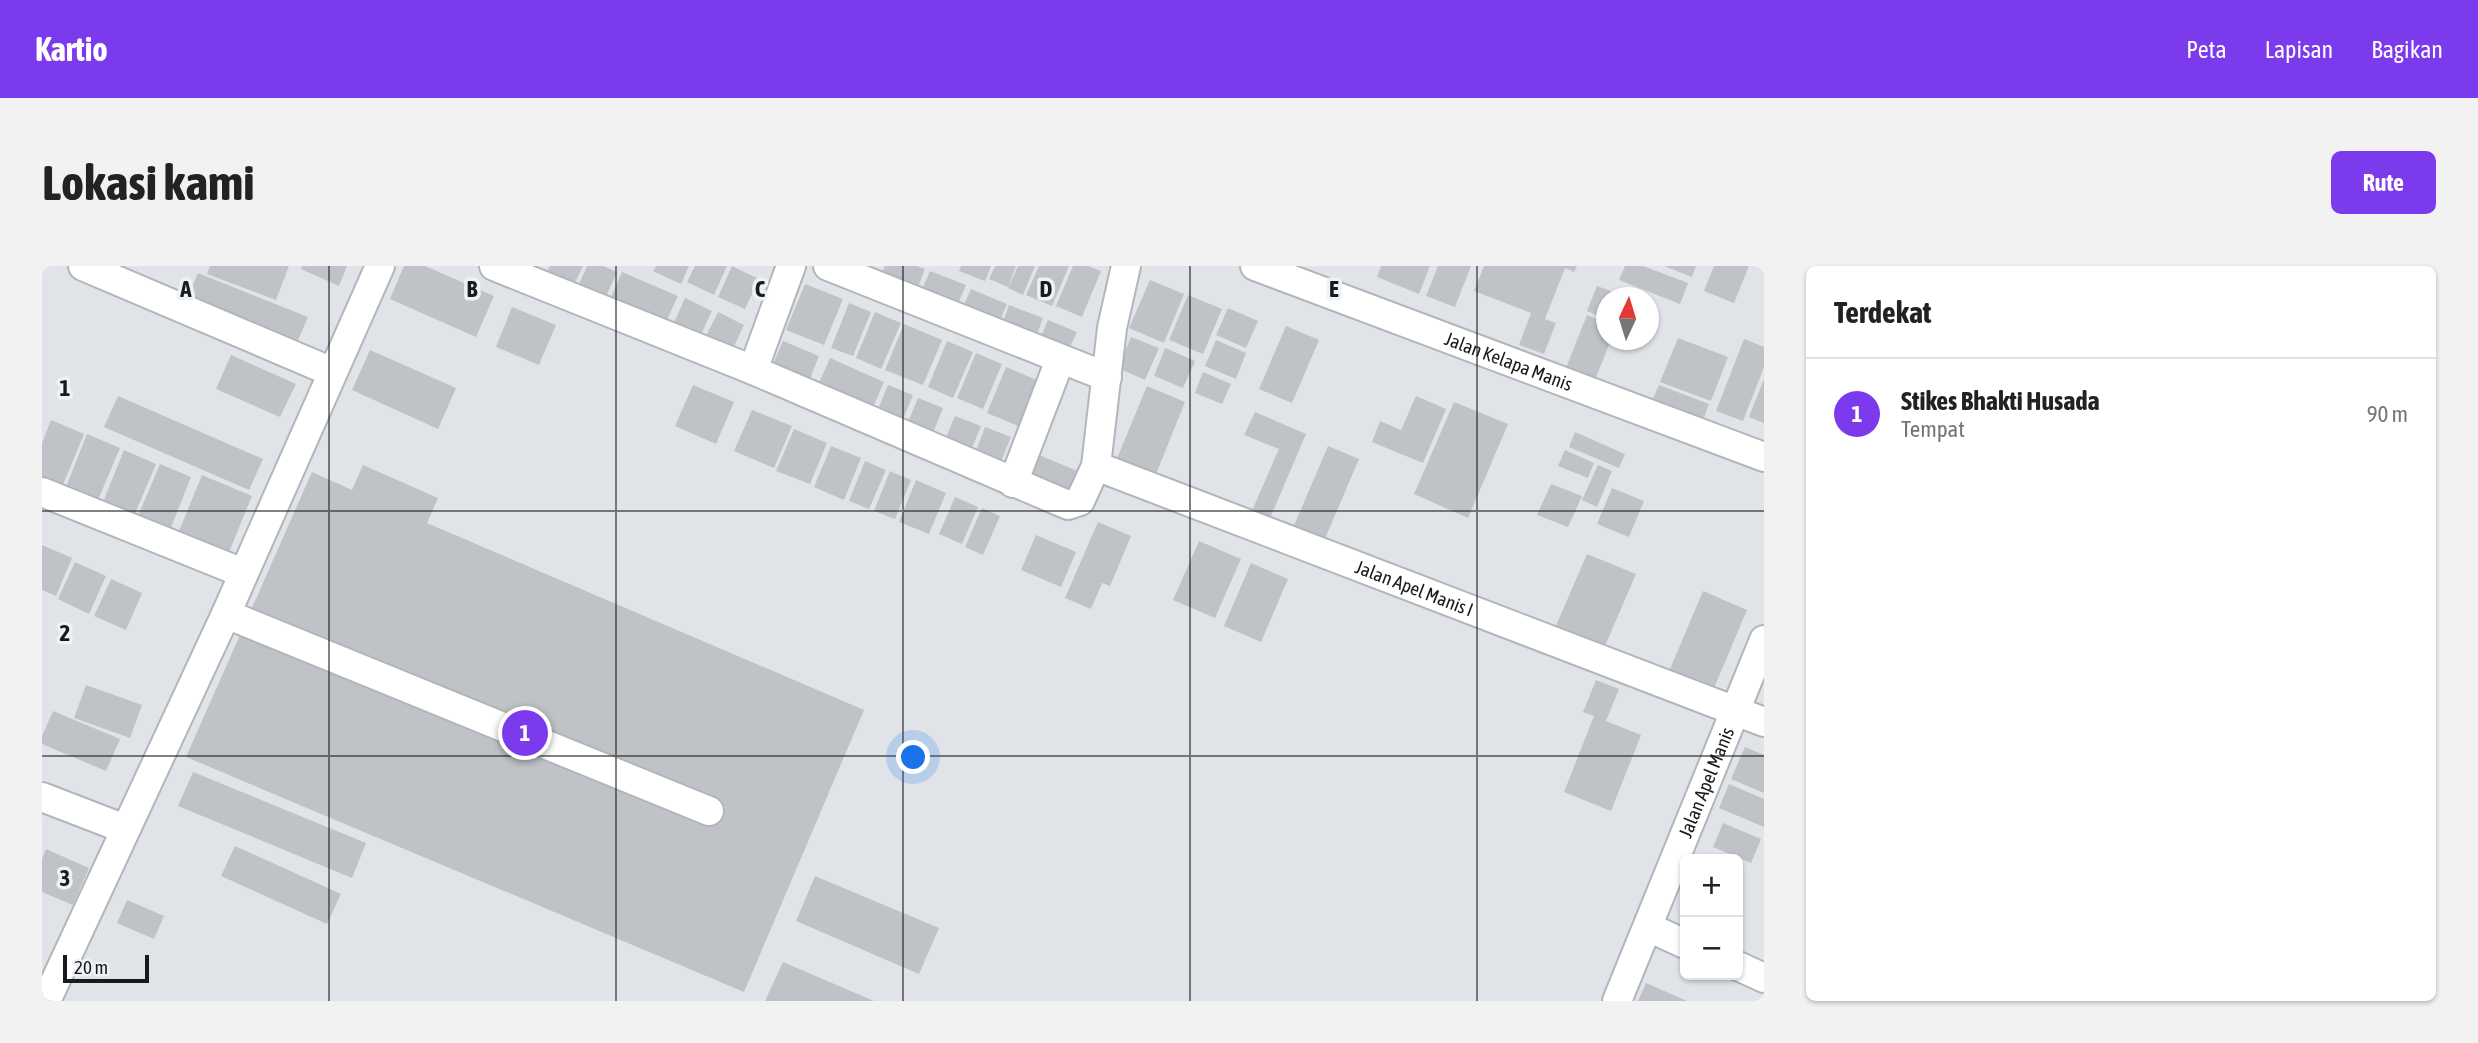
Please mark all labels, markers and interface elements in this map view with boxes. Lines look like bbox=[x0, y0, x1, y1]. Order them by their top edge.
text: Kartio bbox=[35, 30, 108, 68]
text: Peta bbox=[2186, 36, 2227, 63]
text: Lapisan bbox=[2265, 36, 2333, 63]
text: Bagikan bbox=[2371, 36, 2443, 63]
button: Rute bbox=[2331, 151, 2436, 214]
text: Lokasi kami bbox=[42, 154, 255, 210]
text: A bbox=[179, 276, 192, 302]
text: B bbox=[467, 276, 478, 302]
text: C bbox=[755, 276, 766, 302]
text: D bbox=[1040, 276, 1053, 302]
text: E bbox=[1329, 276, 1339, 302]
north arrow bbox=[1596, 287, 1659, 350]
text: Terdekat bbox=[1834, 295, 1931, 329]
street label: Jalan Kelapa Manis bbox=[1442, 327, 1576, 395]
text: 1 bbox=[60, 375, 71, 401]
text: Stikes Bhakti Husada bbox=[1901, 386, 2100, 416]
text: 1 bbox=[1852, 401, 1862, 427]
text: 90 m bbox=[2367, 401, 2408, 427]
text: Tempat bbox=[1901, 416, 1965, 442]
street label: Jalan Apel Manis I bbox=[1352, 555, 1477, 621]
text: 2 bbox=[60, 620, 70, 646]
pin: 1 bbox=[502, 707, 548, 759]
street label: Jalan Apel Manis bbox=[1674, 724, 1738, 841]
your location bbox=[896, 740, 930, 774]
map controls bbox=[1680, 854, 1743, 980]
button: + bbox=[1680, 854, 1743, 917]
text: 3 bbox=[60, 865, 70, 891]
button: − bbox=[1680, 917, 1743, 980]
scale bar bbox=[63, 952, 149, 984]
text: 20 m bbox=[74, 956, 108, 978]

